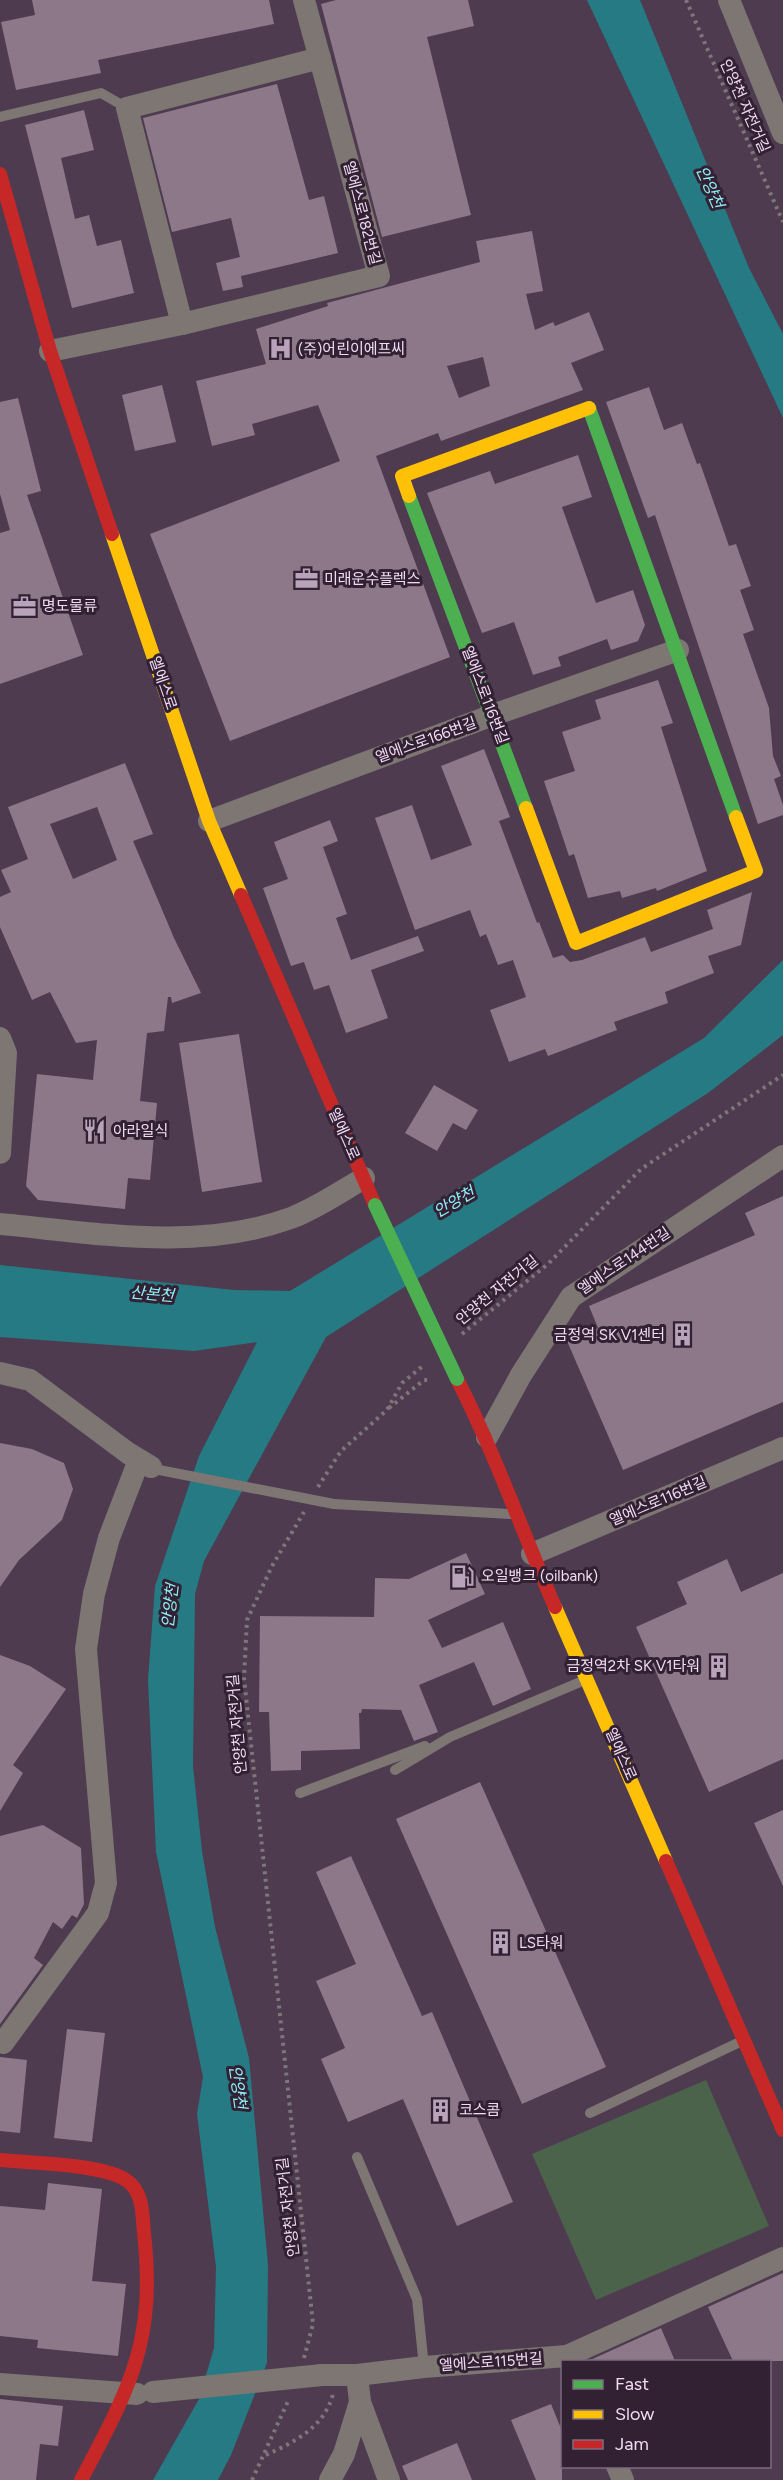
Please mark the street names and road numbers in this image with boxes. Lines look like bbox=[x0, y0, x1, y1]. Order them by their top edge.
street label: 안양천 자전거길 bbox=[716, 57, 774, 155]
street label: 엘에스로182번길 bbox=[340, 159, 384, 267]
street label: 엘에스로116번길 bbox=[458, 643, 512, 747]
street label: 엘에스로 bbox=[146, 654, 180, 712]
street label: 엘에스로166번길 bbox=[373, 713, 479, 767]
street label: 엘에스로 bbox=[325, 1105, 363, 1163]
street label: 엘에스로144번길 bbox=[574, 1223, 674, 1299]
street label: 안양천 자전거길 bbox=[452, 1251, 542, 1329]
street label: 엘에스로116번길 bbox=[607, 1472, 709, 1530]
street label: 안양천 자전거길 bbox=[224, 1673, 250, 1775]
street label: 엘에스로 bbox=[602, 1725, 640, 1783]
street label: 안양천 자전거길 bbox=[273, 2156, 303, 2258]
street label: 엘에스로115번길 bbox=[439, 2349, 543, 2375]

